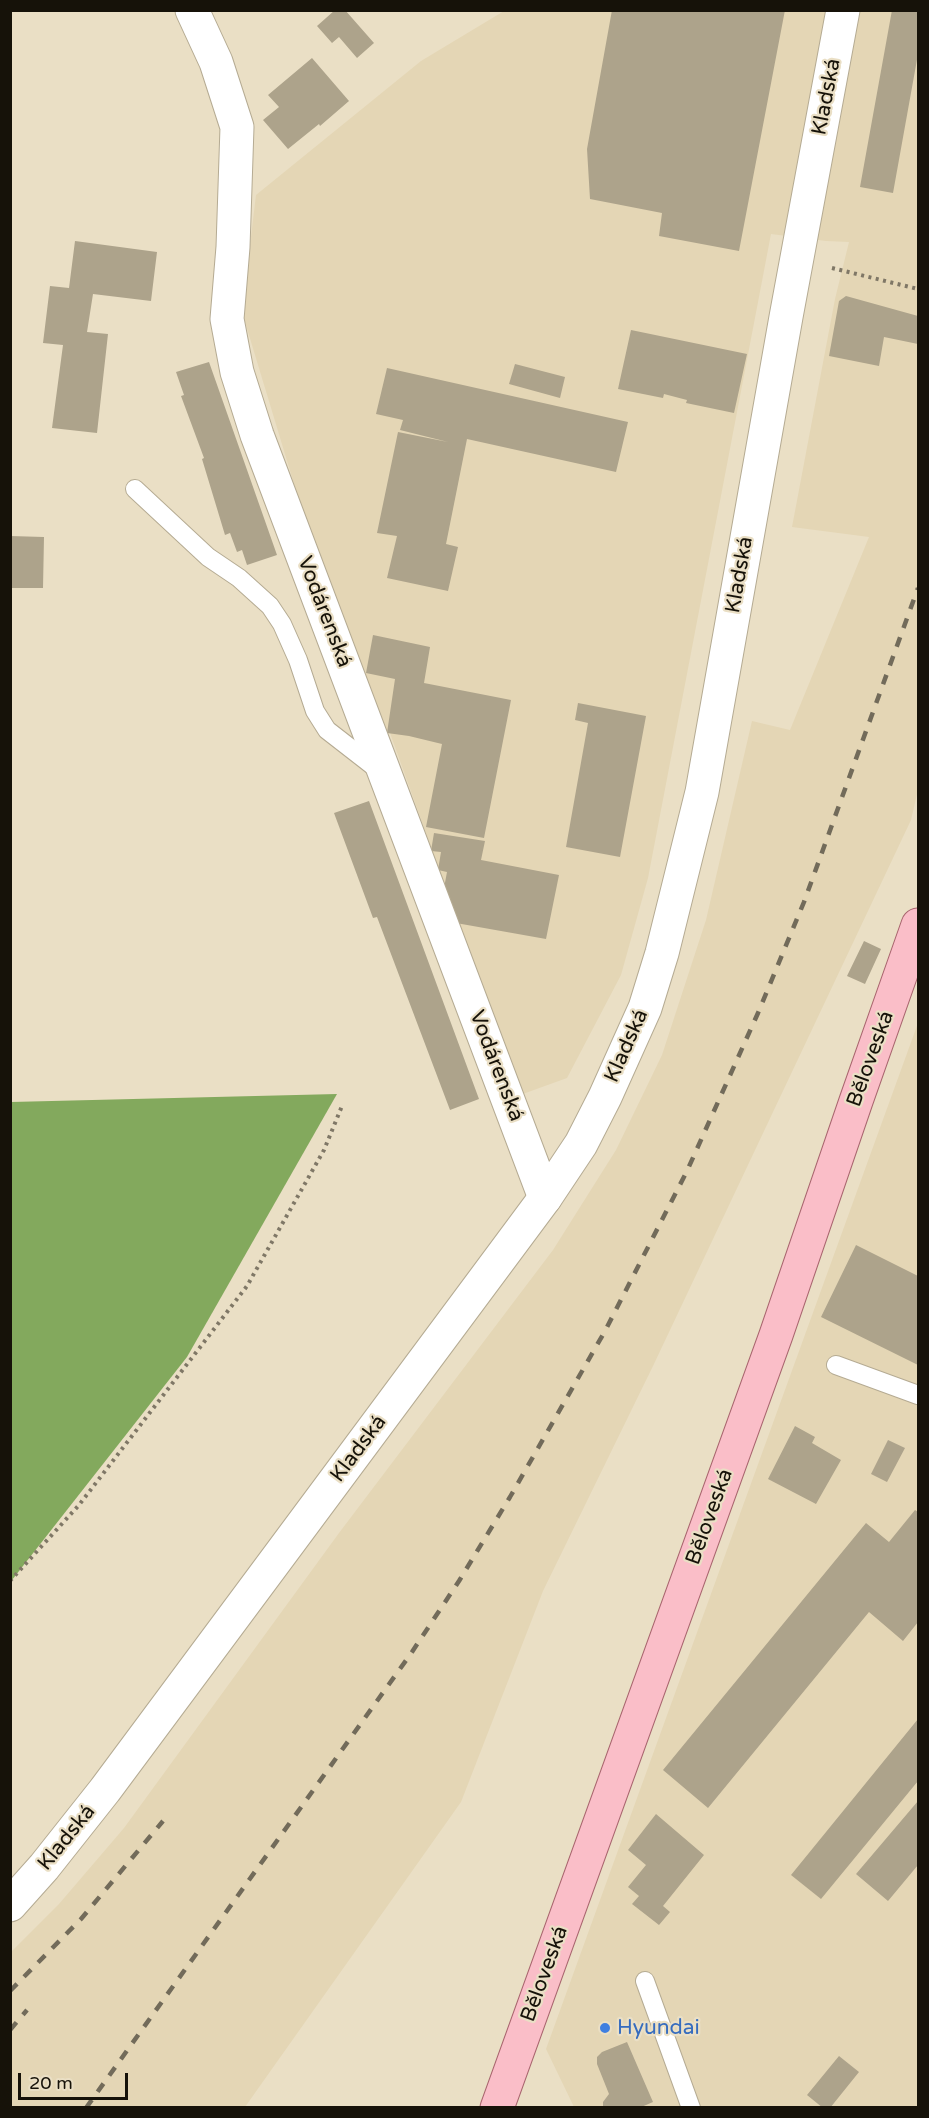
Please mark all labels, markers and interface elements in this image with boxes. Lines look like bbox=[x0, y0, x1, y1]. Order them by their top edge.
street label: Kladská bbox=[807, 57, 847, 137]
street label: Kladská bbox=[721, 535, 759, 615]
street label: Vodárenská bbox=[291, 553, 357, 671]
street label: Kladská bbox=[600, 1005, 654, 1087]
street label: Vodárenská bbox=[463, 1007, 529, 1125]
street label: Běloveská bbox=[842, 1008, 900, 1110]
street label: Kladská bbox=[326, 1410, 392, 1488]
street label: Běloveská bbox=[681, 1466, 739, 1568]
street label: Kladská bbox=[33, 1800, 101, 1876]
street label: Běloveská bbox=[516, 1923, 574, 2025]
place label: Hyundai bbox=[617, 2015, 700, 2041]
marker: Hyundai bbox=[598, 2021, 612, 2035]
scale bar bbox=[21, 2061, 130, 2099]
text: 20 m bbox=[29, 2072, 73, 2094]

